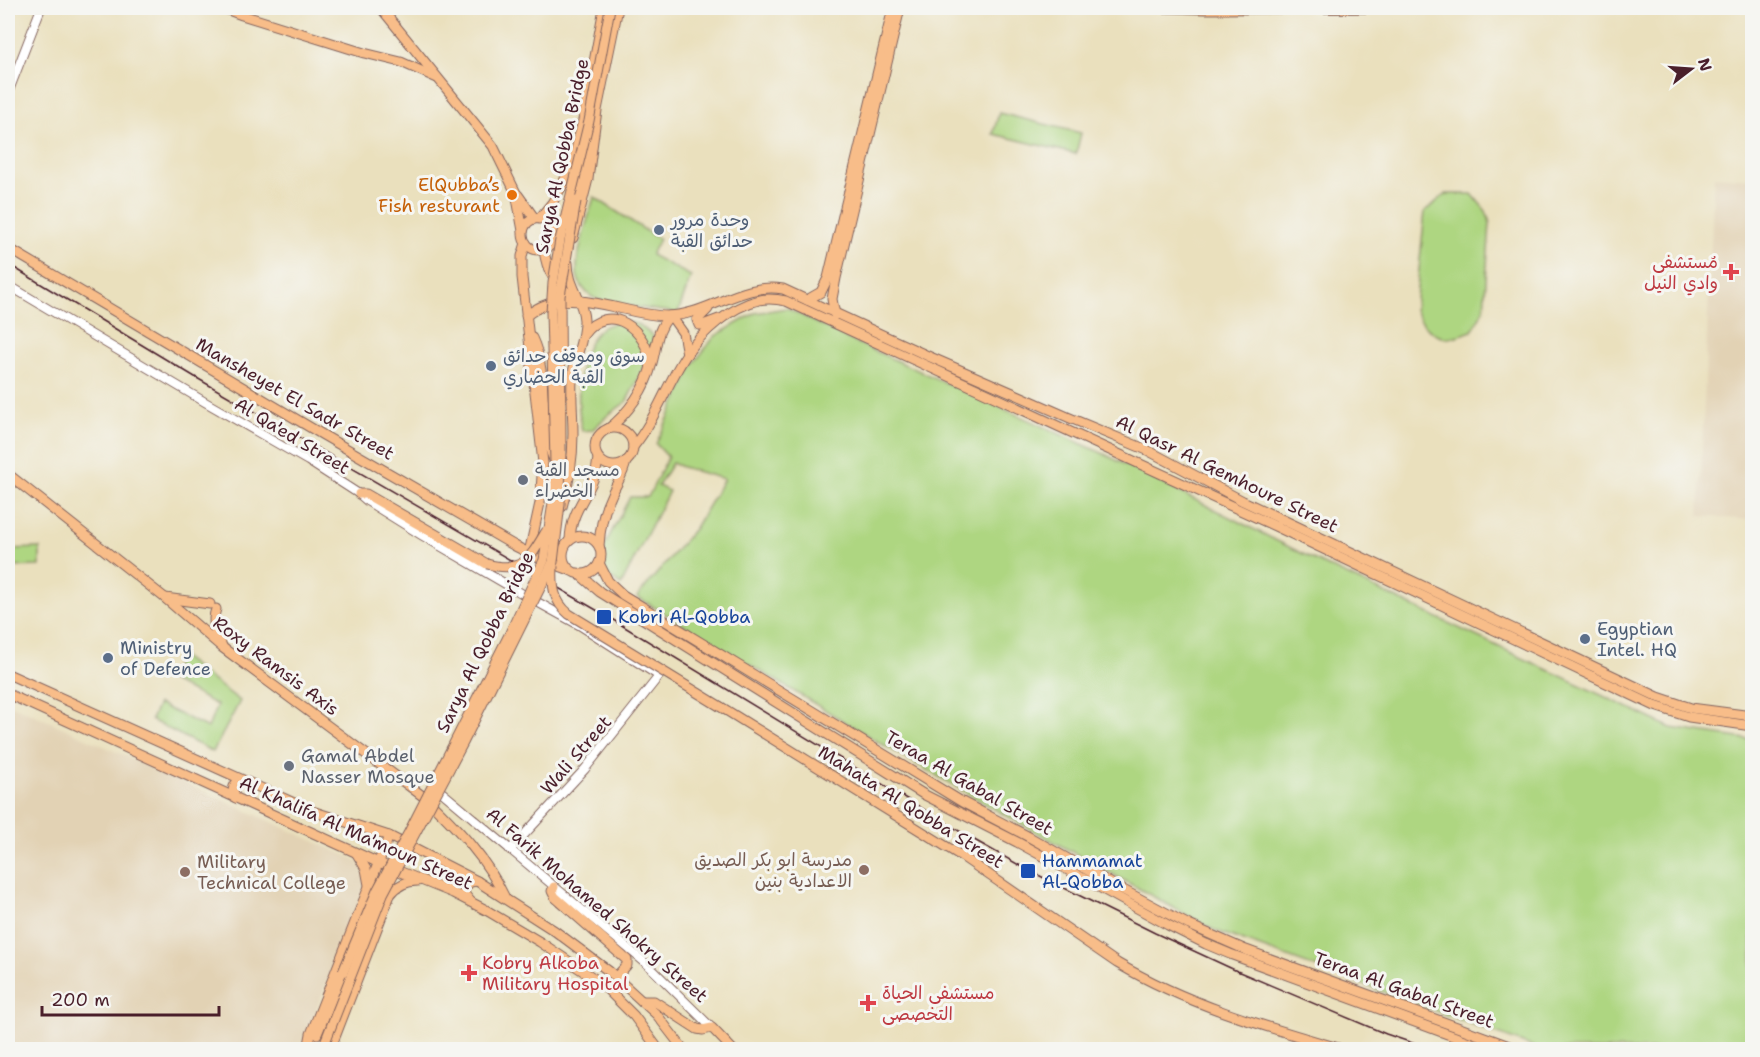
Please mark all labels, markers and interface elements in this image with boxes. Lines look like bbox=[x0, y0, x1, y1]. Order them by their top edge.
north arrow bbox=[1661, 39, 1721, 99]
street label: Sarya Al Qobba Bridge bbox=[530, 56, 594, 256]
text: N bbox=[1693, 56, 1717, 74]
place label: ElQubba’s Fish resturant bbox=[378, 173, 500, 218]
marker: ElQubba’s Fish resturant bbox=[505, 188, 519, 202]
place label: وحدة مرور حدائق القبة bbox=[669, 208, 753, 253]
marker: وحدة مرور حدائق القبة bbox=[652, 223, 666, 237]
place label: مُستشفى وادي النيل bbox=[1644, 250, 1718, 296]
marker: مُستشفى وادي النيل bbox=[1722, 263, 1740, 281]
street label: Mansheyet El Sadr Street bbox=[191, 332, 399, 466]
place label: سوق وموقف حدائق القبة الحضاري bbox=[503, 344, 645, 390]
marker: سوق وموقف حدائق القبة الحضاري bbox=[484, 359, 498, 373]
street label: Al Qa'ed Street bbox=[230, 392, 354, 480]
street label: Al Qasr Al Gemhoure Street bbox=[1112, 410, 1342, 538]
place label: مسجد القبة الخضراء bbox=[535, 458, 620, 503]
marker: مسجد القبة الخضراء bbox=[516, 473, 530, 487]
street label: Sarya Al Qobba Bridge bbox=[431, 547, 539, 737]
place label: Kobri Al-Qobba bbox=[618, 605, 751, 629]
marker: Kobri Al-Qobba bbox=[595, 608, 613, 626]
street label: Roxy Ramsis Axis bbox=[208, 611, 344, 721]
place label: Egyptian Intel. HQ bbox=[1597, 617, 1677, 662]
marker: Egyptian Intel. HQ bbox=[1578, 632, 1592, 646]
place label: Ministry of Defence bbox=[120, 636, 211, 681]
marker: Ministry of Defence bbox=[101, 651, 115, 665]
street label: Wali Street bbox=[535, 710, 617, 800]
street label: Teraa Al Gabal Street bbox=[881, 725, 1057, 841]
street label: Mahata Al Qobba Street bbox=[814, 740, 1009, 874]
place label: Gamal Abdel Nasser Mosque bbox=[301, 744, 435, 789]
marker: Gamal Abdel Nasser Mosque bbox=[282, 759, 296, 773]
street label: Al Khalifa Al Ma'moun Street bbox=[236, 771, 477, 895]
street label: Al Farik Mohamed Shokry Street bbox=[481, 802, 713, 1008]
place label: مدرسة ابو بكر الصديق الاعدادية بنين bbox=[694, 848, 852, 893]
place label: Hammamat Al-Qobba bbox=[1042, 849, 1143, 894]
place label: Military Technical College bbox=[197, 850, 346, 895]
marker: Hammamat Al-Qobba bbox=[1019, 862, 1037, 880]
marker: مدرسة ابو بكر الصديق الاعدادية بنين bbox=[857, 863, 871, 877]
marker: Military Technical College bbox=[178, 865, 192, 879]
street label: Teraa Al Gabal Street bbox=[1311, 946, 1498, 1034]
place label: Kobry Alkoba Military Hospital bbox=[482, 951, 629, 996]
marker: Kobry Alkoba Military Hospital bbox=[460, 964, 478, 982]
scale bar bbox=[42, 979, 219, 1017]
place label: مستشفى الحياة التخصصى bbox=[882, 981, 994, 1026]
text: 200 m bbox=[51, 988, 110, 1012]
marker: مستشفى الحياة التخصصى bbox=[859, 994, 877, 1012]

